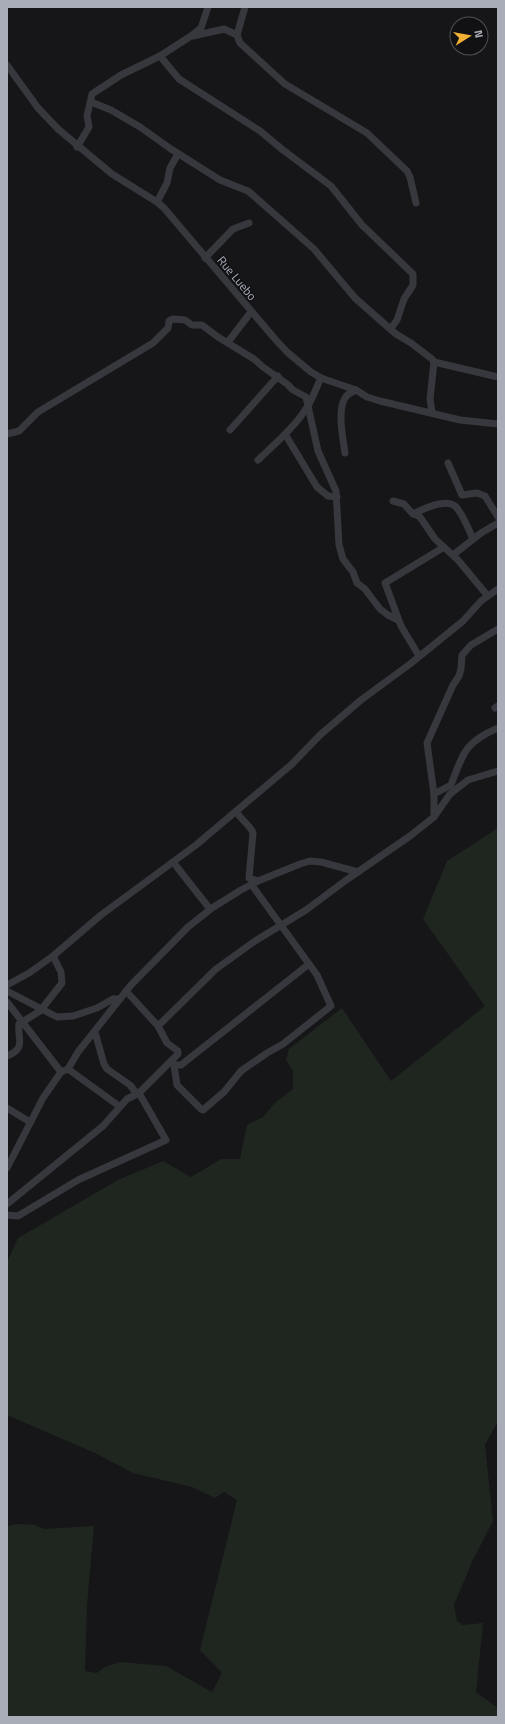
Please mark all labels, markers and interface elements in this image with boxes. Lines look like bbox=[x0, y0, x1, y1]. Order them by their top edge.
north arrow bbox=[449, 16, 489, 56]
text: N bbox=[470, 29, 487, 39]
street label: Rue Luebo bbox=[213, 252, 261, 304]

